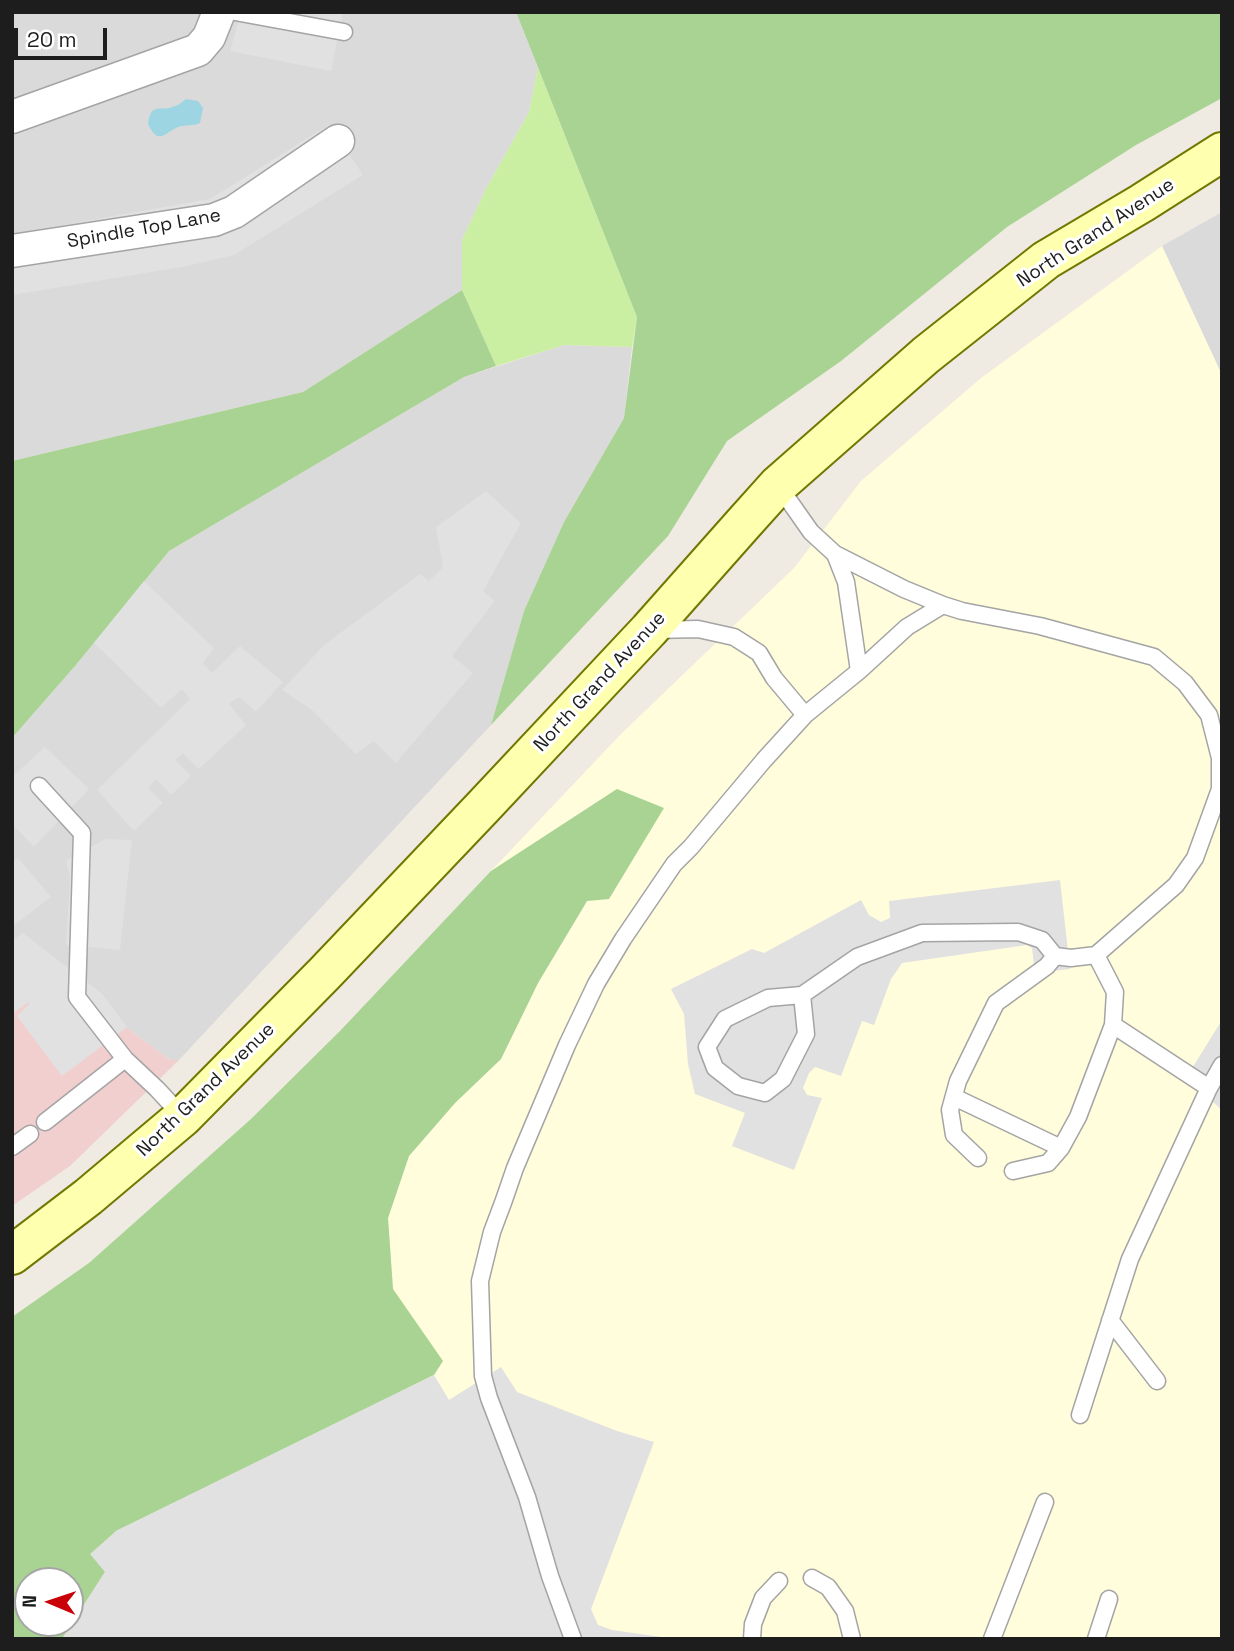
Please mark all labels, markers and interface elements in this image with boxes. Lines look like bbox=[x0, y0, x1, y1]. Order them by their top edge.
scale bar bbox=[18, 14, 110, 58]
text: 20 m bbox=[27, 26, 77, 53]
street label: North Grand Avenue bbox=[1013, 174, 1179, 292]
street label: Spindle Top Lane bbox=[65, 204, 223, 254]
street label: North Grand Avenue bbox=[529, 607, 671, 757]
street label: North Grand Avenue bbox=[132, 1018, 280, 1162]
north arrow bbox=[14, 1567, 84, 1637]
text: N bbox=[17, 1595, 42, 1608]

